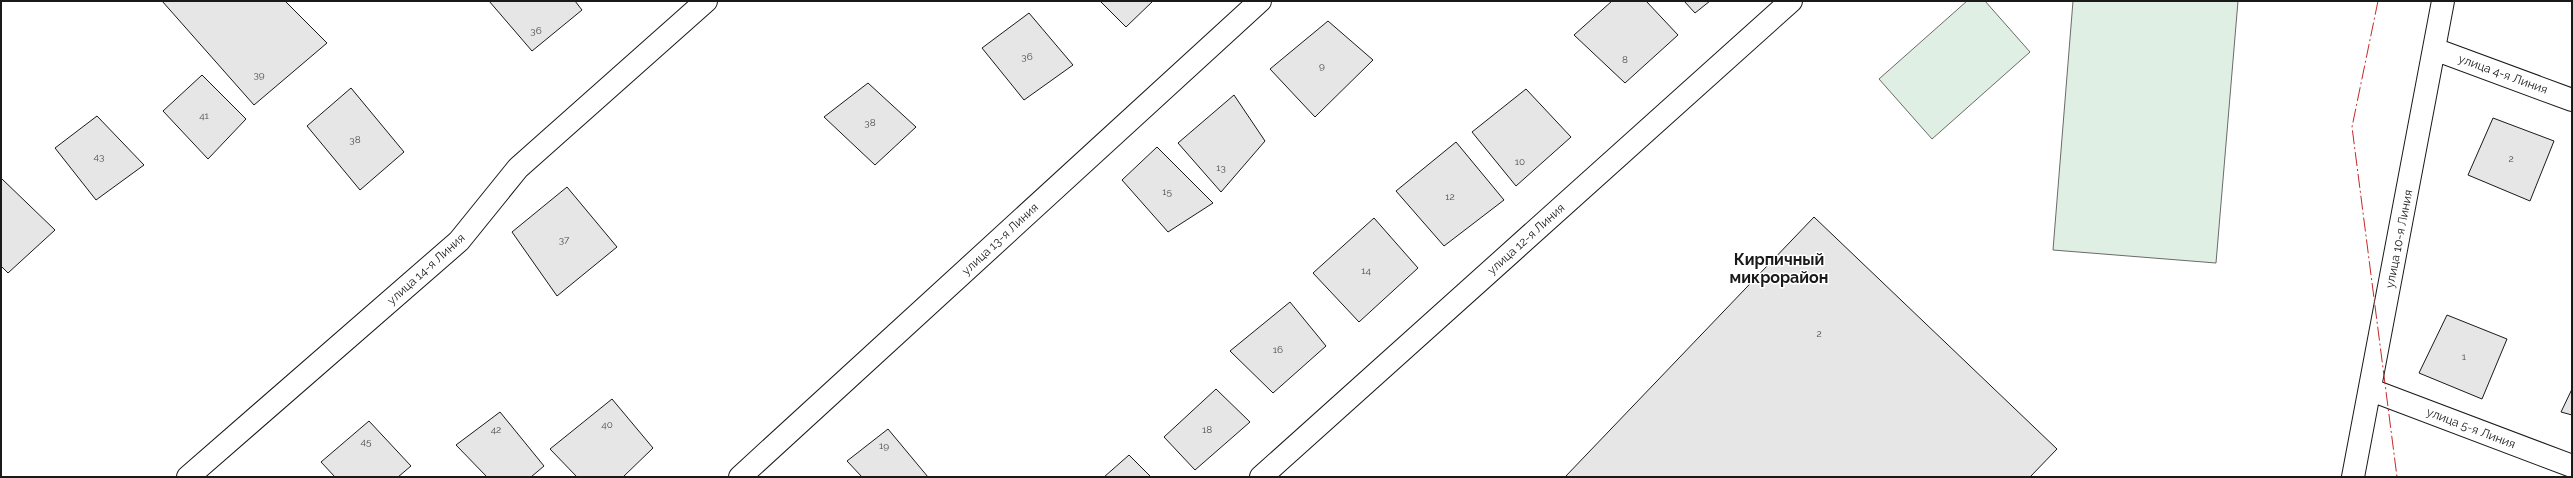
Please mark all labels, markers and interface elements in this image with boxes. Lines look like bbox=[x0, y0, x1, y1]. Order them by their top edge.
house number: 36 bbox=[530, 25, 542, 36]
house number: 36 bbox=[1021, 51, 1033, 62]
street label: улица 4-я Линия bbox=[2456, 51, 2550, 97]
house number: 8 bbox=[1622, 54, 1628, 65]
house number: 9 bbox=[1319, 60, 1325, 71]
house number: 39 bbox=[253, 69, 265, 80]
house number: 41 bbox=[199, 110, 210, 121]
house number: 38 bbox=[864, 117, 876, 128]
house number: 38 bbox=[349, 134, 361, 145]
house number: 43 bbox=[94, 151, 104, 162]
house number: 2 bbox=[2508, 153, 2514, 164]
house number: 10 bbox=[1515, 156, 1525, 167]
house number: 13 bbox=[1216, 162, 1226, 173]
house number: 15 bbox=[1162, 186, 1172, 197]
street label: улица 10-я Линия bbox=[2383, 189, 2415, 289]
house number: 12 bbox=[1445, 191, 1455, 202]
street label: улица 13-я Линия bbox=[959, 200, 1041, 278]
street label: улица 12-я Линия bbox=[1485, 201, 1567, 277]
street label: улица 14-я Линия bbox=[384, 231, 468, 307]
house number: 37 bbox=[559, 234, 570, 245]
district label: Кирпичный микрорайон bbox=[1730, 250, 1828, 287]
house number: 14 bbox=[1361, 265, 1371, 276]
house number: 2 bbox=[1816, 328, 1822, 339]
house number: 16 bbox=[1273, 344, 1283, 355]
house number: 1 bbox=[2462, 351, 2467, 362]
street label: улица 5-я Линия bbox=[2425, 405, 2517, 451]
house number: 40 bbox=[601, 419, 613, 430]
house number: 42 bbox=[491, 424, 501, 435]
house number: 18 bbox=[1202, 424, 1212, 435]
house number: 45 bbox=[361, 436, 372, 447]
house number: 19 bbox=[879, 440, 889, 451]

